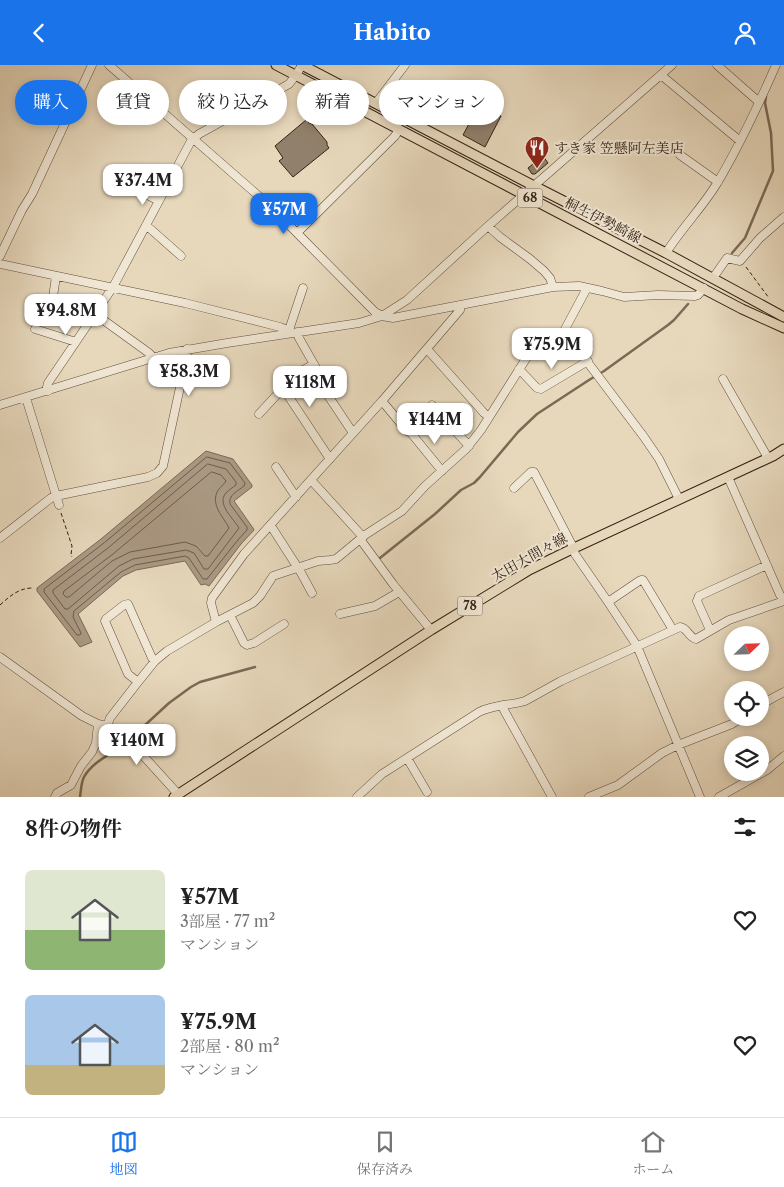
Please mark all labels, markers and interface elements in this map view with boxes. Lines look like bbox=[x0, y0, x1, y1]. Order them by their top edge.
icon: back bbox=[25, 19, 53, 47]
text: Habito bbox=[353, 19, 431, 46]
icon: person bbox=[731, 19, 759, 47]
chip: 購入 bbox=[15, 80, 87, 125]
chip: 賃貸 bbox=[97, 80, 169, 125]
chip: 絞り込み bbox=[179, 80, 287, 125]
chip: 新着 bbox=[297, 80, 369, 125]
chip: マンション bbox=[379, 80, 504, 125]
restaurant icon: すき家 笠懸阿左美店 bbox=[524, 135, 550, 169]
place label: すき家 笠懸阿左美店 bbox=[554, 139, 684, 157]
pin: ¥37.4M bbox=[102, 163, 184, 206]
text: ¥37.4M bbox=[114, 170, 172, 190]
road number: 68 bbox=[518, 189, 542, 207]
pin: ¥57M bbox=[254, 193, 314, 235]
street label: 桐生伊勢崎線 bbox=[561, 193, 645, 247]
text: ¥57M bbox=[261, 199, 307, 219]
pin: ¥94.8M bbox=[25, 293, 107, 336]
text: ¥94.8M bbox=[35, 300, 97, 320]
pin: ¥75.9M bbox=[511, 327, 593, 370]
text: ¥75.9M bbox=[523, 334, 581, 354]
pin: ¥58.3M bbox=[148, 355, 230, 397]
text: ¥58.3M bbox=[159, 361, 219, 381]
pin: ¥118M bbox=[275, 365, 345, 408]
text: ¥118M bbox=[284, 372, 336, 392]
pin: ¥144M bbox=[400, 403, 470, 445]
text: ¥144M bbox=[408, 409, 462, 429]
street label: 太田大間々線 bbox=[488, 529, 570, 585]
road number: 78 bbox=[458, 597, 482, 615]
north arrow bbox=[724, 626, 769, 671]
map controls bbox=[724, 626, 769, 781]
button: locate bbox=[724, 681, 769, 726]
pin: ¥140M bbox=[102, 723, 172, 766]
text: ¥140M bbox=[110, 730, 164, 750]
button: layers bbox=[724, 736, 769, 781]
icon: filters bbox=[731, 813, 759, 841]
text: 8件の物件 bbox=[25, 816, 122, 841]
text: ¥57M bbox=[180, 884, 239, 909]
icon: home bbox=[65, 890, 125, 950]
icon: heart bbox=[731, 906, 759, 934]
text: 3部屋 · 77 m² bbox=[180, 911, 275, 931]
text: マンション bbox=[180, 934, 259, 954]
text: ¥75.9M bbox=[180, 1009, 257, 1034]
icon: home bbox=[65, 1015, 125, 1075]
icon: heart bbox=[731, 1031, 759, 1059]
text: 2部屋 · 80 m² bbox=[180, 1036, 280, 1056]
text: マンション bbox=[180, 1059, 259, 1079]
tab: 地図 bbox=[110, 1128, 138, 1178]
tab: 保存済み bbox=[357, 1128, 413, 1178]
tab: ホーム bbox=[632, 1128, 674, 1178]

